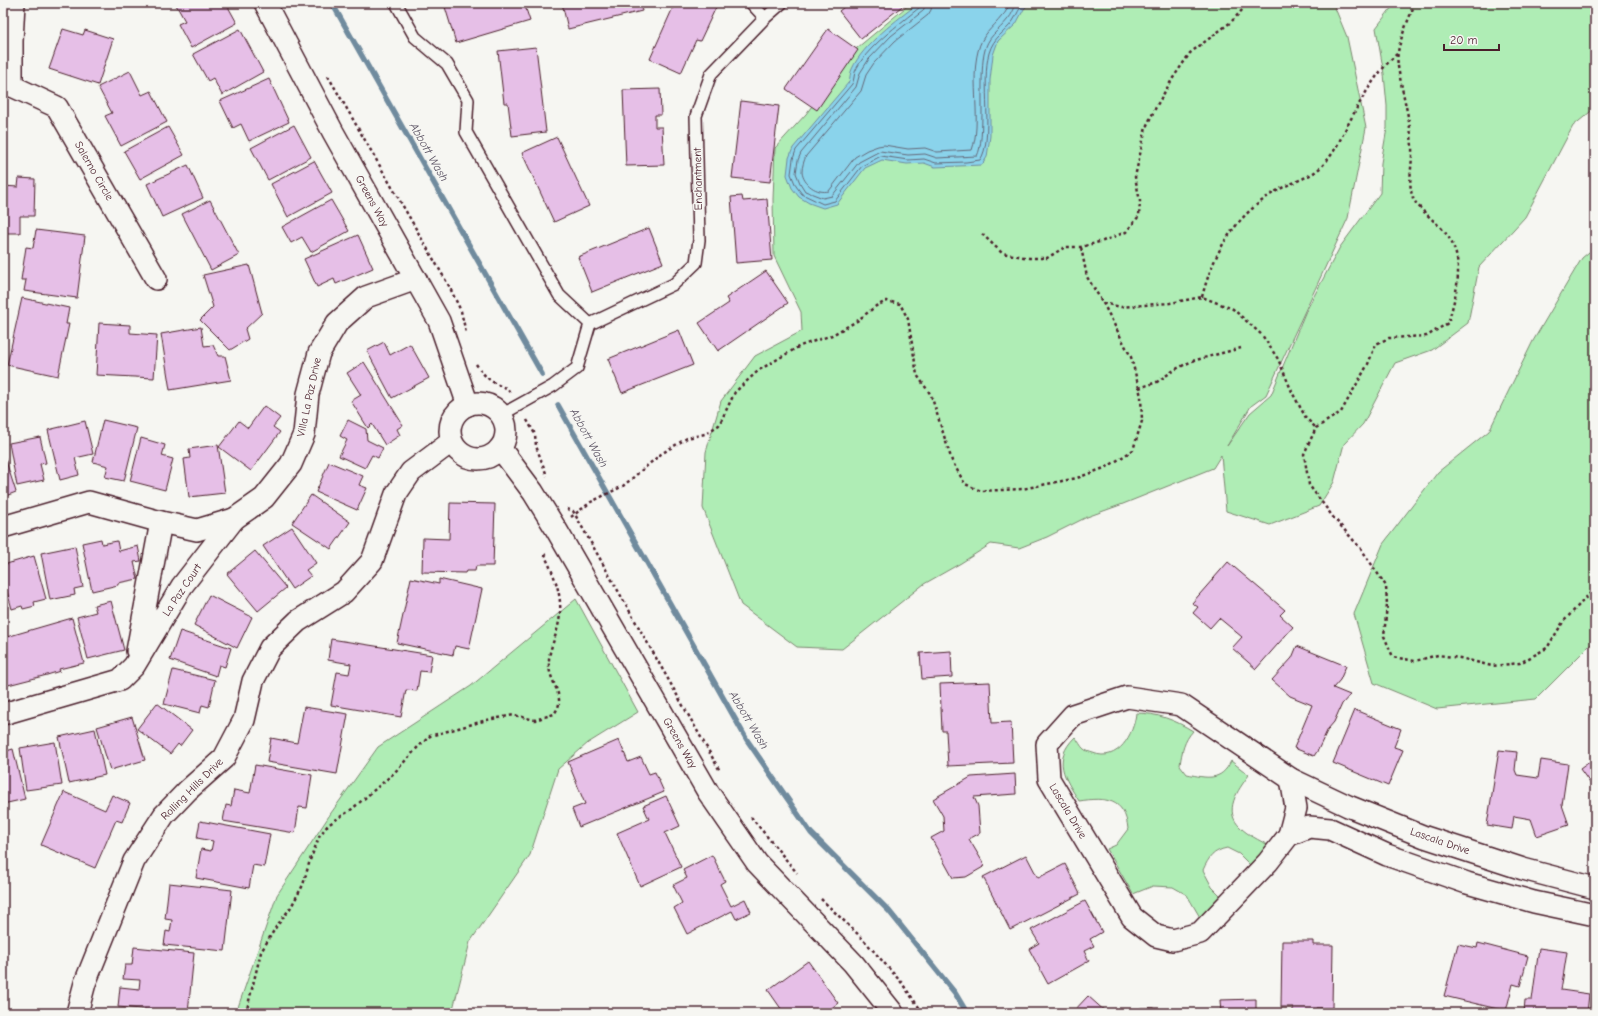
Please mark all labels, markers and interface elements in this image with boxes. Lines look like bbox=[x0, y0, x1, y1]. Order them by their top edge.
scale bar bbox=[1444, 26, 1499, 52]
text: 20 m bbox=[1450, 33, 1478, 47]
water label: Abbott Wash bbox=[406, 119, 451, 184]
street label: Salerno Circle bbox=[72, 139, 116, 203]
street label: Enchantment bbox=[691, 147, 705, 210]
street label: Greens Way bbox=[353, 173, 391, 229]
street label: Villa La Paz Drive bbox=[294, 356, 324, 438]
water label: Abbott Wash bbox=[567, 405, 611, 470]
street label: La Paz Court bbox=[160, 561, 205, 619]
water label: Abbott Wash bbox=[726, 688, 772, 752]
street label: Greens Way bbox=[660, 715, 700, 771]
street label: Rolling Hills Drive bbox=[158, 755, 226, 823]
street label: Lascala Drive bbox=[1046, 781, 1090, 841]
street label: Lascala Drive bbox=[1409, 825, 1472, 857]

